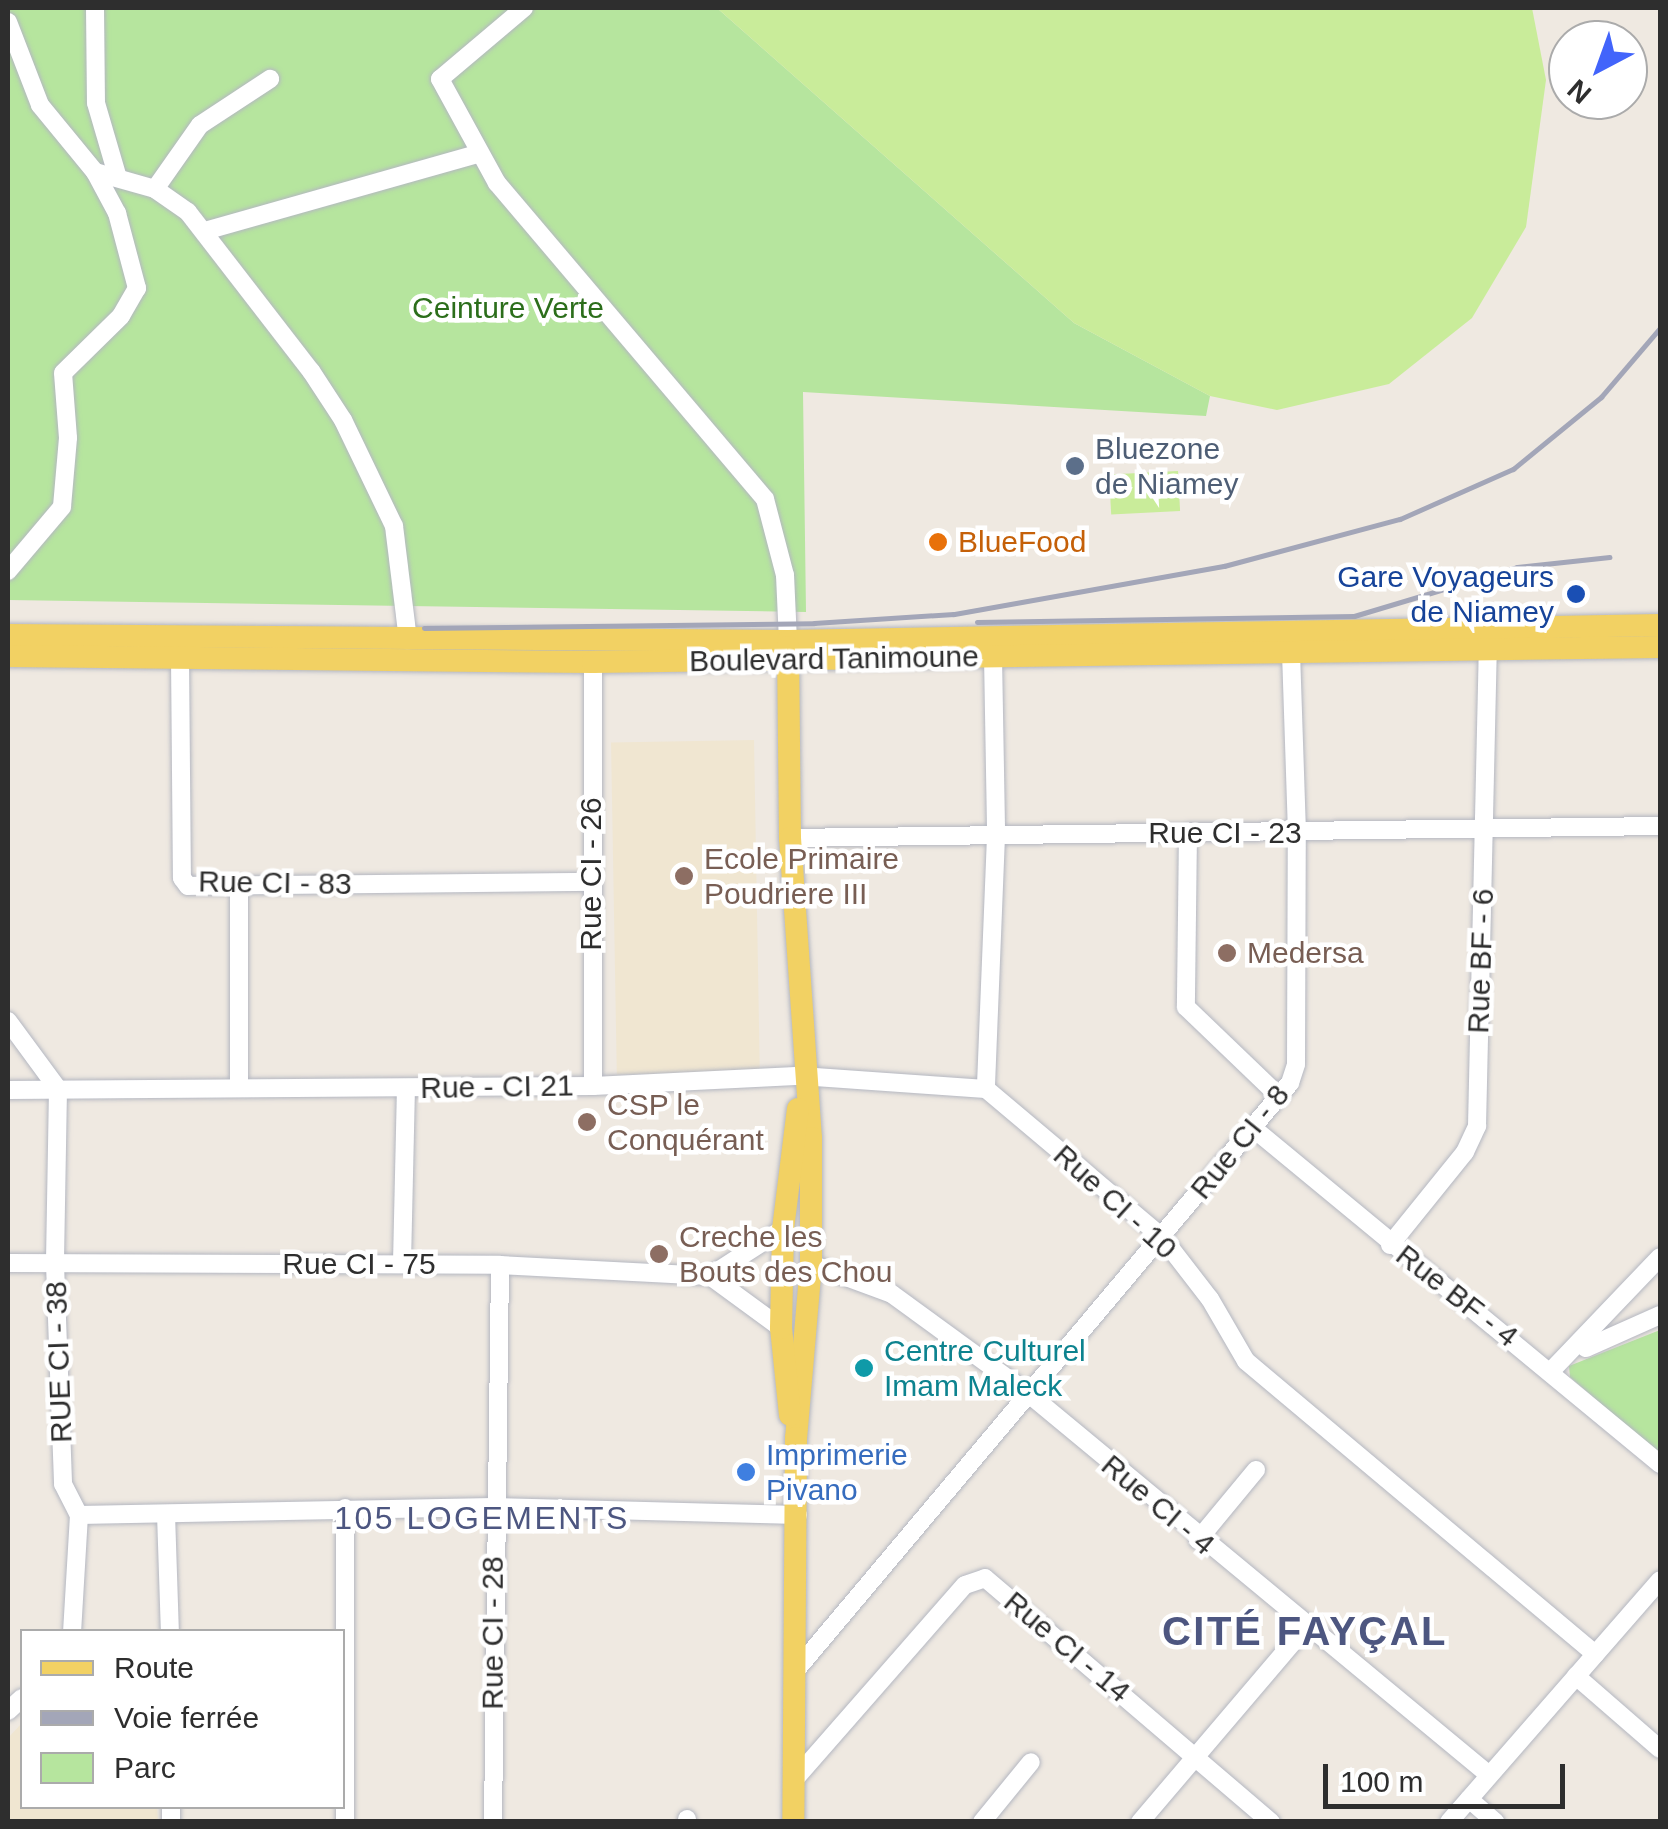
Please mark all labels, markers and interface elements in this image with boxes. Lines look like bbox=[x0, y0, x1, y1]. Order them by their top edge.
north arrow bbox=[1548, 20, 1648, 120]
text: N bbox=[1562, 73, 1597, 110]
park label: Ceinture Verte bbox=[412, 290, 604, 326]
place label: Bluezone de Niamey bbox=[1095, 431, 1238, 502]
marker: Bluezone de Niamey bbox=[1064, 455, 1086, 477]
place label: BlueFood bbox=[958, 524, 1086, 560]
marker: BlueFood bbox=[927, 531, 949, 553]
place label: Gare Voyageurs de Niamey bbox=[1337, 559, 1554, 630]
marker: Gare Voyageurs de Niamey bbox=[1563, 581, 1589, 607]
street label: Boulevard Tanimoune bbox=[689, 638, 979, 680]
street label: Rue CI - 26 bbox=[573, 797, 609, 951]
street label: Rue CI - 23 bbox=[1148, 815, 1302, 851]
place label: Ecole Primaire Poudriere III bbox=[704, 841, 899, 912]
street label: Rue CI - 83 bbox=[198, 864, 352, 902]
marker: Ecole Primaire Poudriere III bbox=[673, 865, 695, 887]
street label: Rue BF - 6 bbox=[1460, 888, 1502, 1034]
place label: Medersa bbox=[1247, 935, 1364, 971]
marker: Medersa bbox=[1216, 942, 1238, 964]
street label: Rue - CI 21 bbox=[420, 1068, 574, 1106]
street label: Rue CI - 8 bbox=[1183, 1078, 1297, 1206]
place label: CSP le Conquérant bbox=[607, 1087, 764, 1158]
marker: CSP le Conquérant bbox=[576, 1111, 598, 1133]
street label: Rue CI - 10 bbox=[1046, 1137, 1184, 1267]
place label: Creche les Bouts des Chou bbox=[679, 1219, 892, 1290]
street label: Rue BF - 4 bbox=[1389, 1237, 1525, 1355]
marker: Creche les Bouts des Chou bbox=[648, 1243, 670, 1265]
street label: Rue CI - 75 bbox=[282, 1246, 436, 1282]
street label: RUE CI - 38 bbox=[38, 1281, 80, 1443]
place label: Centre Culturel Imam Maleck bbox=[884, 1333, 1086, 1404]
marker: Centre Culturel Imam Maleck bbox=[853, 1357, 875, 1379]
place label: Imprimerie Pivano bbox=[766, 1437, 908, 1508]
street label: Rue CI - 4 bbox=[1094, 1447, 1222, 1563]
marker: Imprimerie Pivano bbox=[735, 1461, 757, 1483]
district label: 105 LOGEMENTS bbox=[334, 1499, 630, 1537]
street label: Rue CI - 28 bbox=[475, 1556, 511, 1710]
street label: Rue CI - 14 bbox=[997, 1584, 1137, 1710]
district label: CITÉ FAYÇAL bbox=[1162, 1607, 1448, 1655]
legend bbox=[20, 1629, 345, 1809]
text: Route bbox=[114, 1651, 194, 1684]
text: Voie ferrée bbox=[114, 1701, 259, 1734]
scale bar bbox=[1328, 1744, 1570, 1806]
text: Parc bbox=[114, 1751, 176, 1784]
text: 100 m bbox=[1340, 1765, 1423, 1798]

